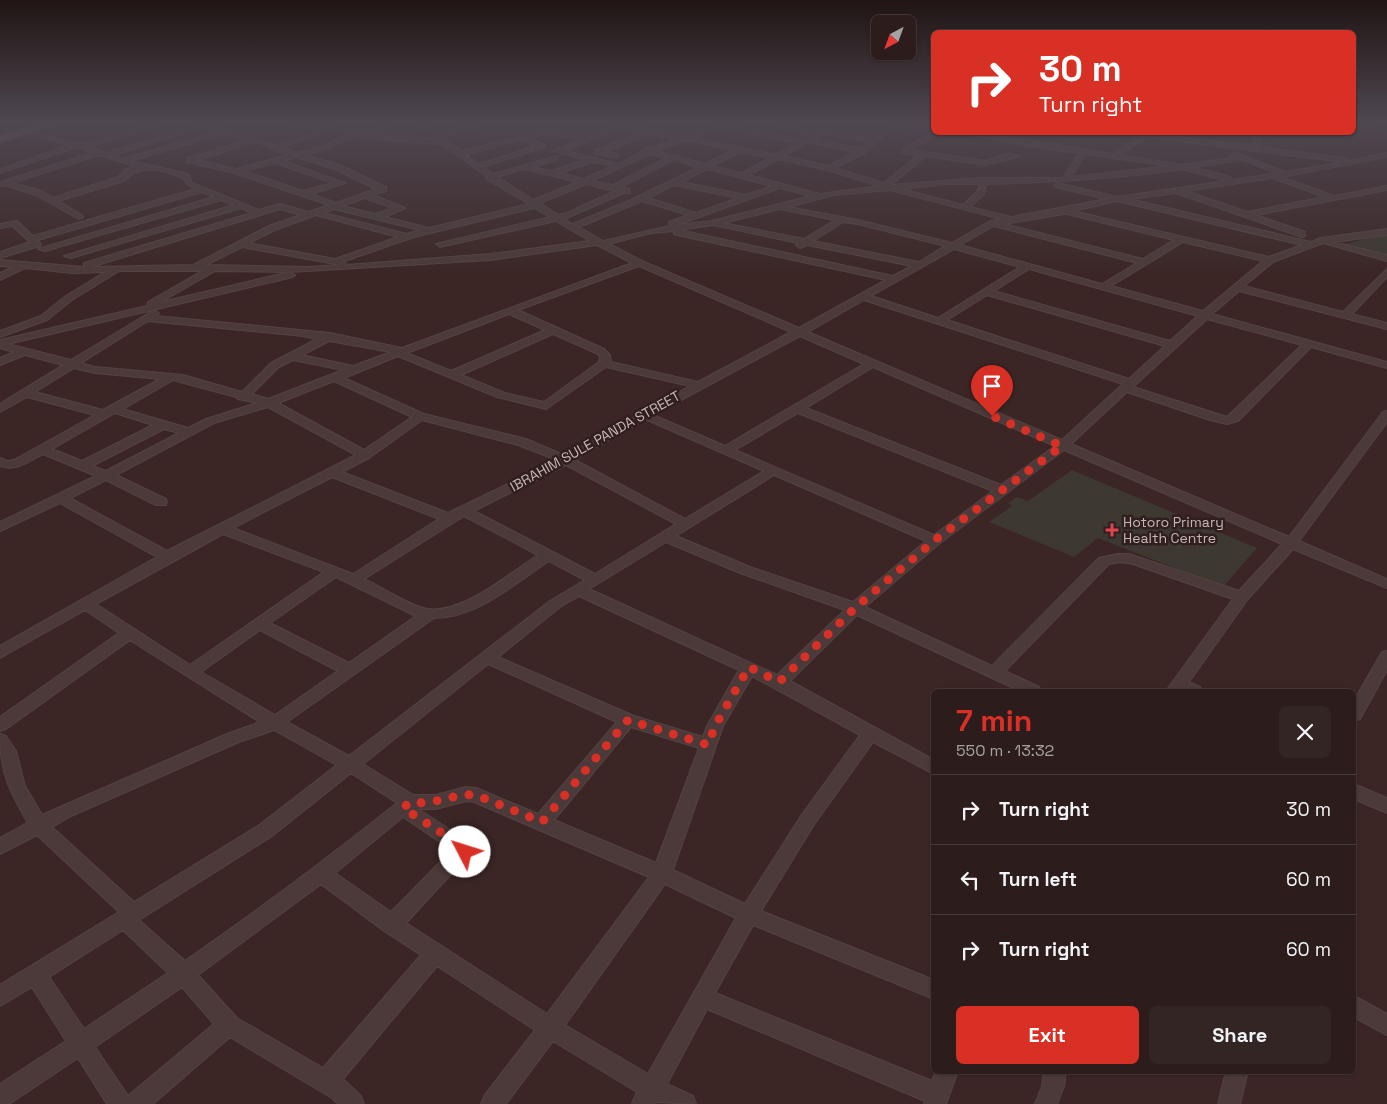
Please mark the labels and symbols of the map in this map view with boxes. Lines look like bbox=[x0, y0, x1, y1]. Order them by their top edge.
north arrow bbox=[871, 15, 916, 60]
pin bbox=[971, 365, 1013, 416]
street label: IBRAHIM SULE PANDA STREET bbox=[507, 387, 683, 495]
place label: Hotoro Primary Health Centre bbox=[1123, 513, 1224, 547]
marker: Hotoro Primary Health Centre bbox=[1105, 523, 1119, 537]
position arrow bbox=[438, 825, 490, 877]

